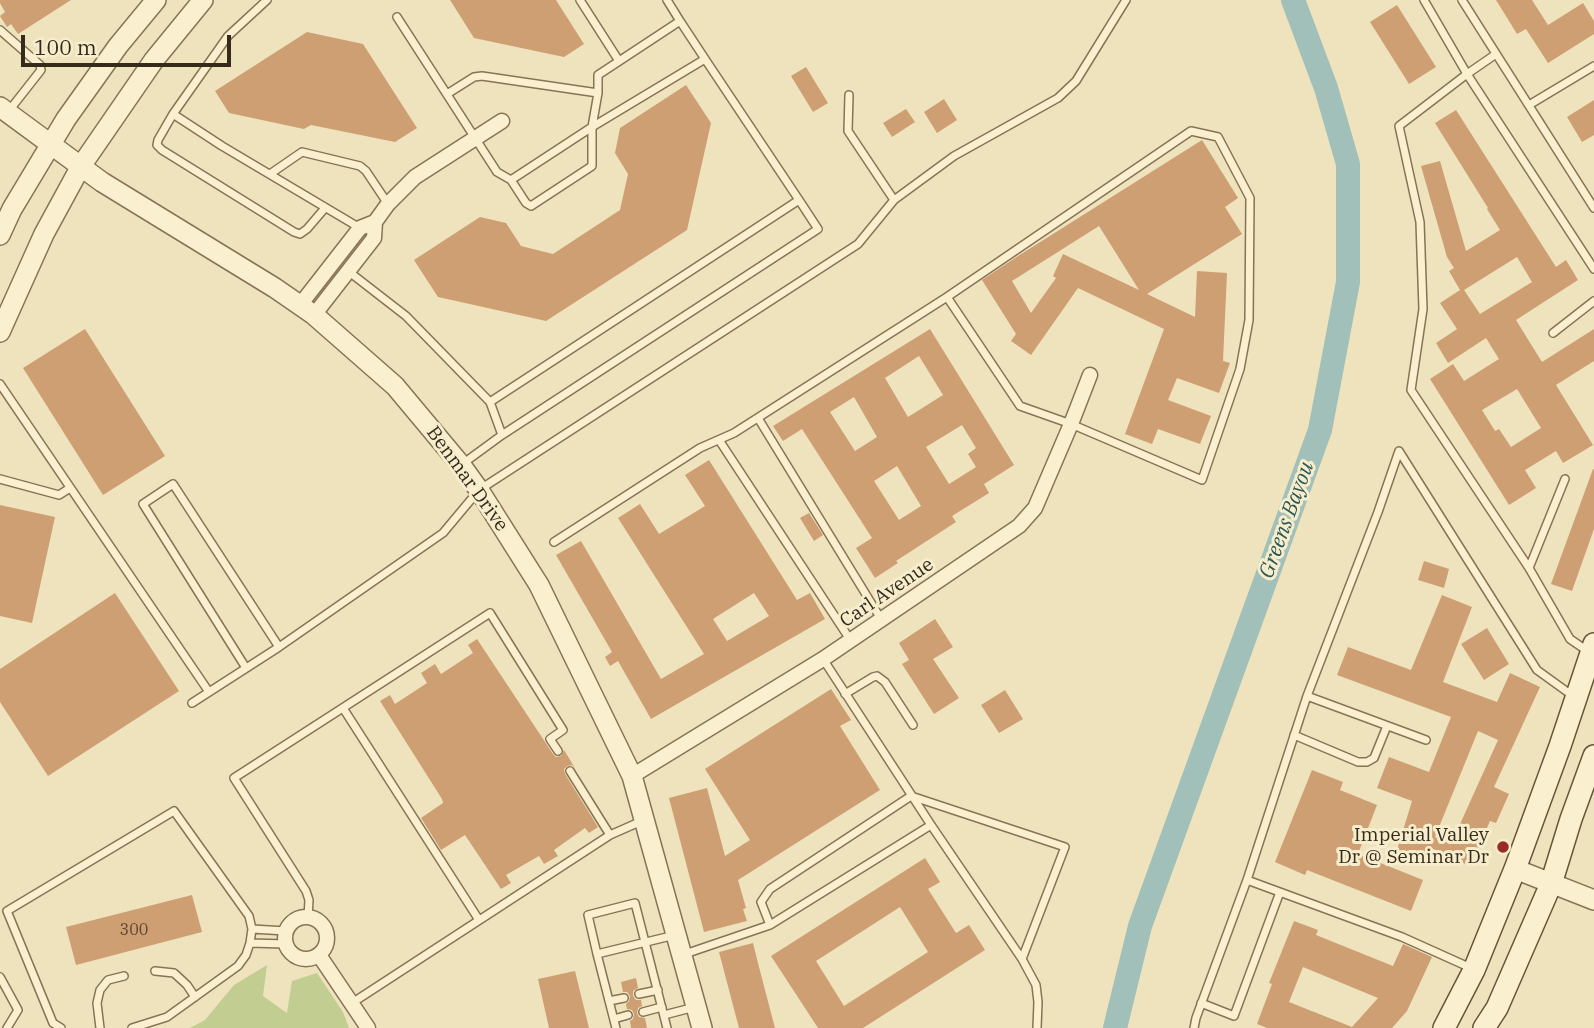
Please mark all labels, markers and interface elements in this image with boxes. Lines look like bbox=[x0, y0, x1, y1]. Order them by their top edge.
scale bar bbox=[24, 21, 234, 65]
text: 100 m bbox=[34, 33, 97, 61]
street label: Benmar Drive bbox=[421, 422, 513, 536]
water label: Greens Bayou bbox=[1254, 458, 1320, 582]
street label: Carl Avenue bbox=[836, 553, 938, 633]
place label: Imperial Valley Dr @ Seminar Dr bbox=[1338, 825, 1489, 869]
marker: Imperial Valley Dr @ Seminar Dr bbox=[1495, 839, 1511, 855]
house number: 300 bbox=[120, 920, 148, 940]

